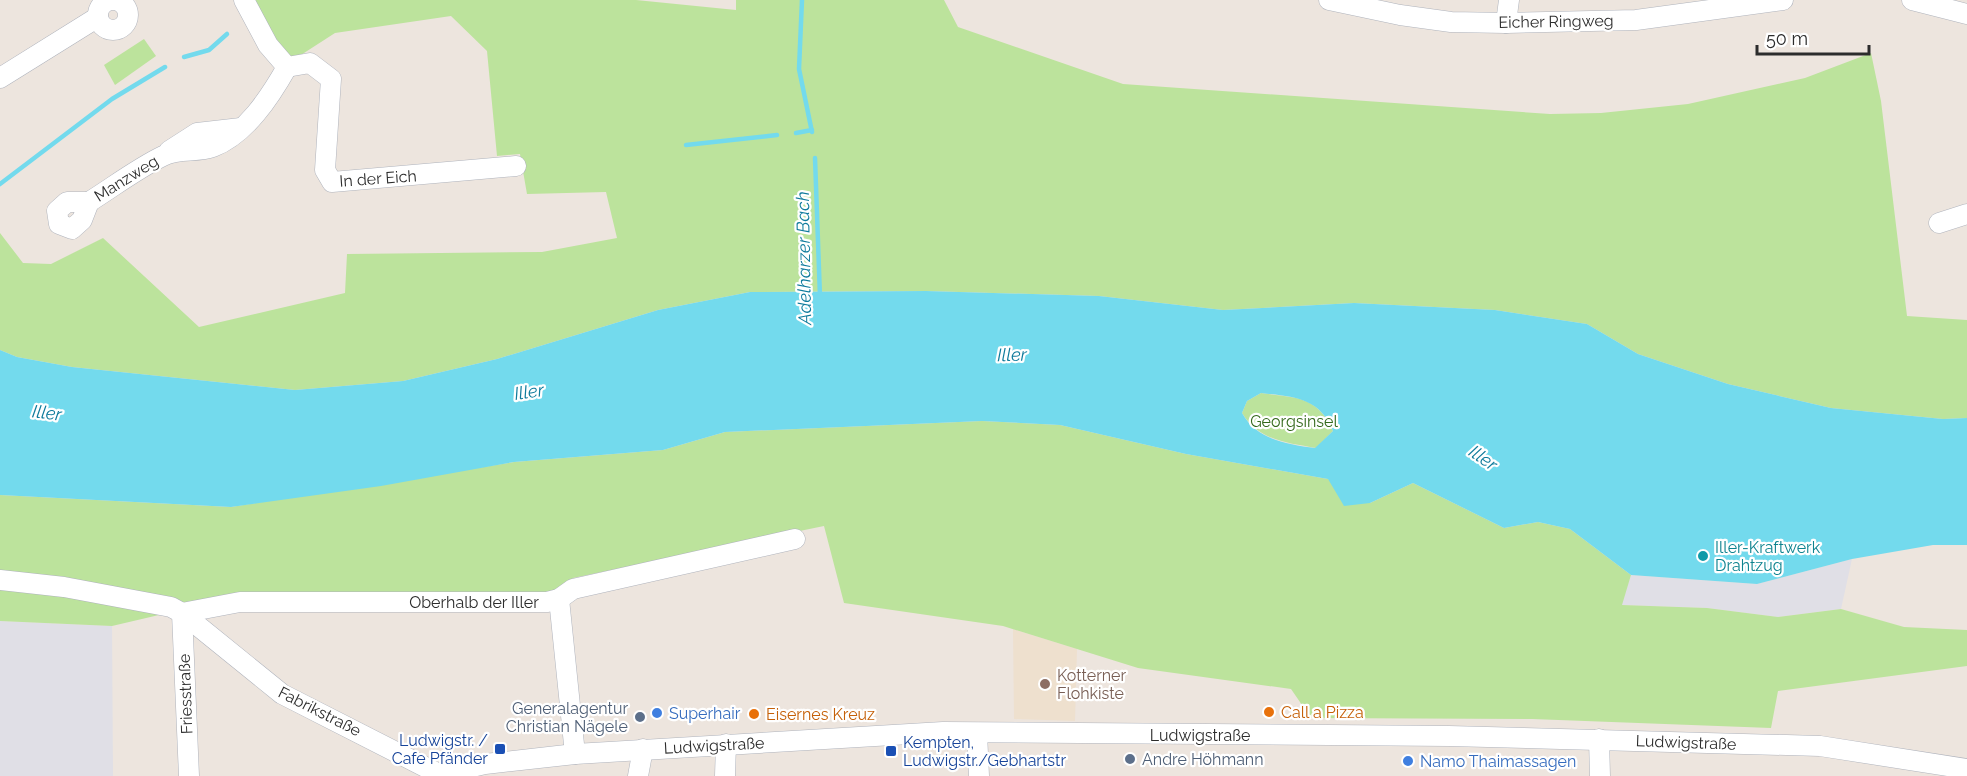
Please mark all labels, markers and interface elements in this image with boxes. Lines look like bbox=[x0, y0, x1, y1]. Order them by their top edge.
street label: Eicher Ringweg bbox=[1498, 11, 1614, 32]
scale bar bbox=[1757, 18, 1870, 56]
text: 50 m bbox=[1766, 28, 1808, 49]
street label: Manzweg bbox=[91, 151, 162, 206]
street label: In der Eich bbox=[339, 166, 417, 191]
water label: Adelharzer Bach bbox=[792, 191, 815, 326]
water label: Iller bbox=[997, 344, 1028, 365]
water label: Iller bbox=[513, 379, 546, 404]
water label: Iller bbox=[31, 400, 64, 425]
park label: Georgsinsel bbox=[1250, 412, 1338, 431]
water label: Iller bbox=[1465, 440, 1502, 475]
place label: Iller-Kraftwerk Drahtzug bbox=[1715, 538, 1821, 575]
marker: Iller-Kraftwerk Drahtzug bbox=[1696, 549, 1710, 563]
street label: Oberhalb der Iller bbox=[409, 593, 539, 612]
street label: Friesstraße bbox=[175, 653, 196, 735]
place label: Kotterner Flohkiste bbox=[1057, 666, 1126, 703]
marker: Kotterner Flohkiste bbox=[1038, 677, 1052, 691]
street label: Fabrikstraße bbox=[275, 683, 364, 740]
place label: Generalagentur Christian Nägele bbox=[506, 699, 628, 736]
place label: Call a Pizza bbox=[1281, 703, 1364, 722]
place label: Superhair bbox=[669, 704, 741, 723]
place label: Eisernes Kreuz bbox=[766, 705, 875, 724]
marker: Call a Pizza bbox=[1262, 705, 1276, 719]
marker: Superhair bbox=[650, 706, 664, 720]
marker: Eisernes Kreuz bbox=[747, 707, 761, 721]
marker: Generalagentur Christian Nägele bbox=[633, 710, 647, 724]
street label: Ludwigstraße bbox=[1150, 726, 1250, 745]
place label: Ludwigstr. / Cafe Pfänder bbox=[392, 731, 488, 768]
street label: Ludwigstraße bbox=[1635, 731, 1737, 754]
street label: Ludwigstraße bbox=[663, 733, 765, 758]
place label: Kempten, Ludwigstr./Gebhartstr bbox=[903, 733, 1066, 770]
marker: Ludwigstr. / Cafe Pfänder bbox=[493, 742, 507, 756]
marker: Kempten, Ludwigstr./Gebhartstr bbox=[884, 744, 898, 758]
place label: Andre Höhmann bbox=[1142, 750, 1264, 769]
marker: Andre Höhmann bbox=[1123, 752, 1137, 766]
place label: Namo Thaimassagen bbox=[1420, 752, 1576, 771]
marker: Namo Thaimassagen bbox=[1401, 754, 1415, 768]

